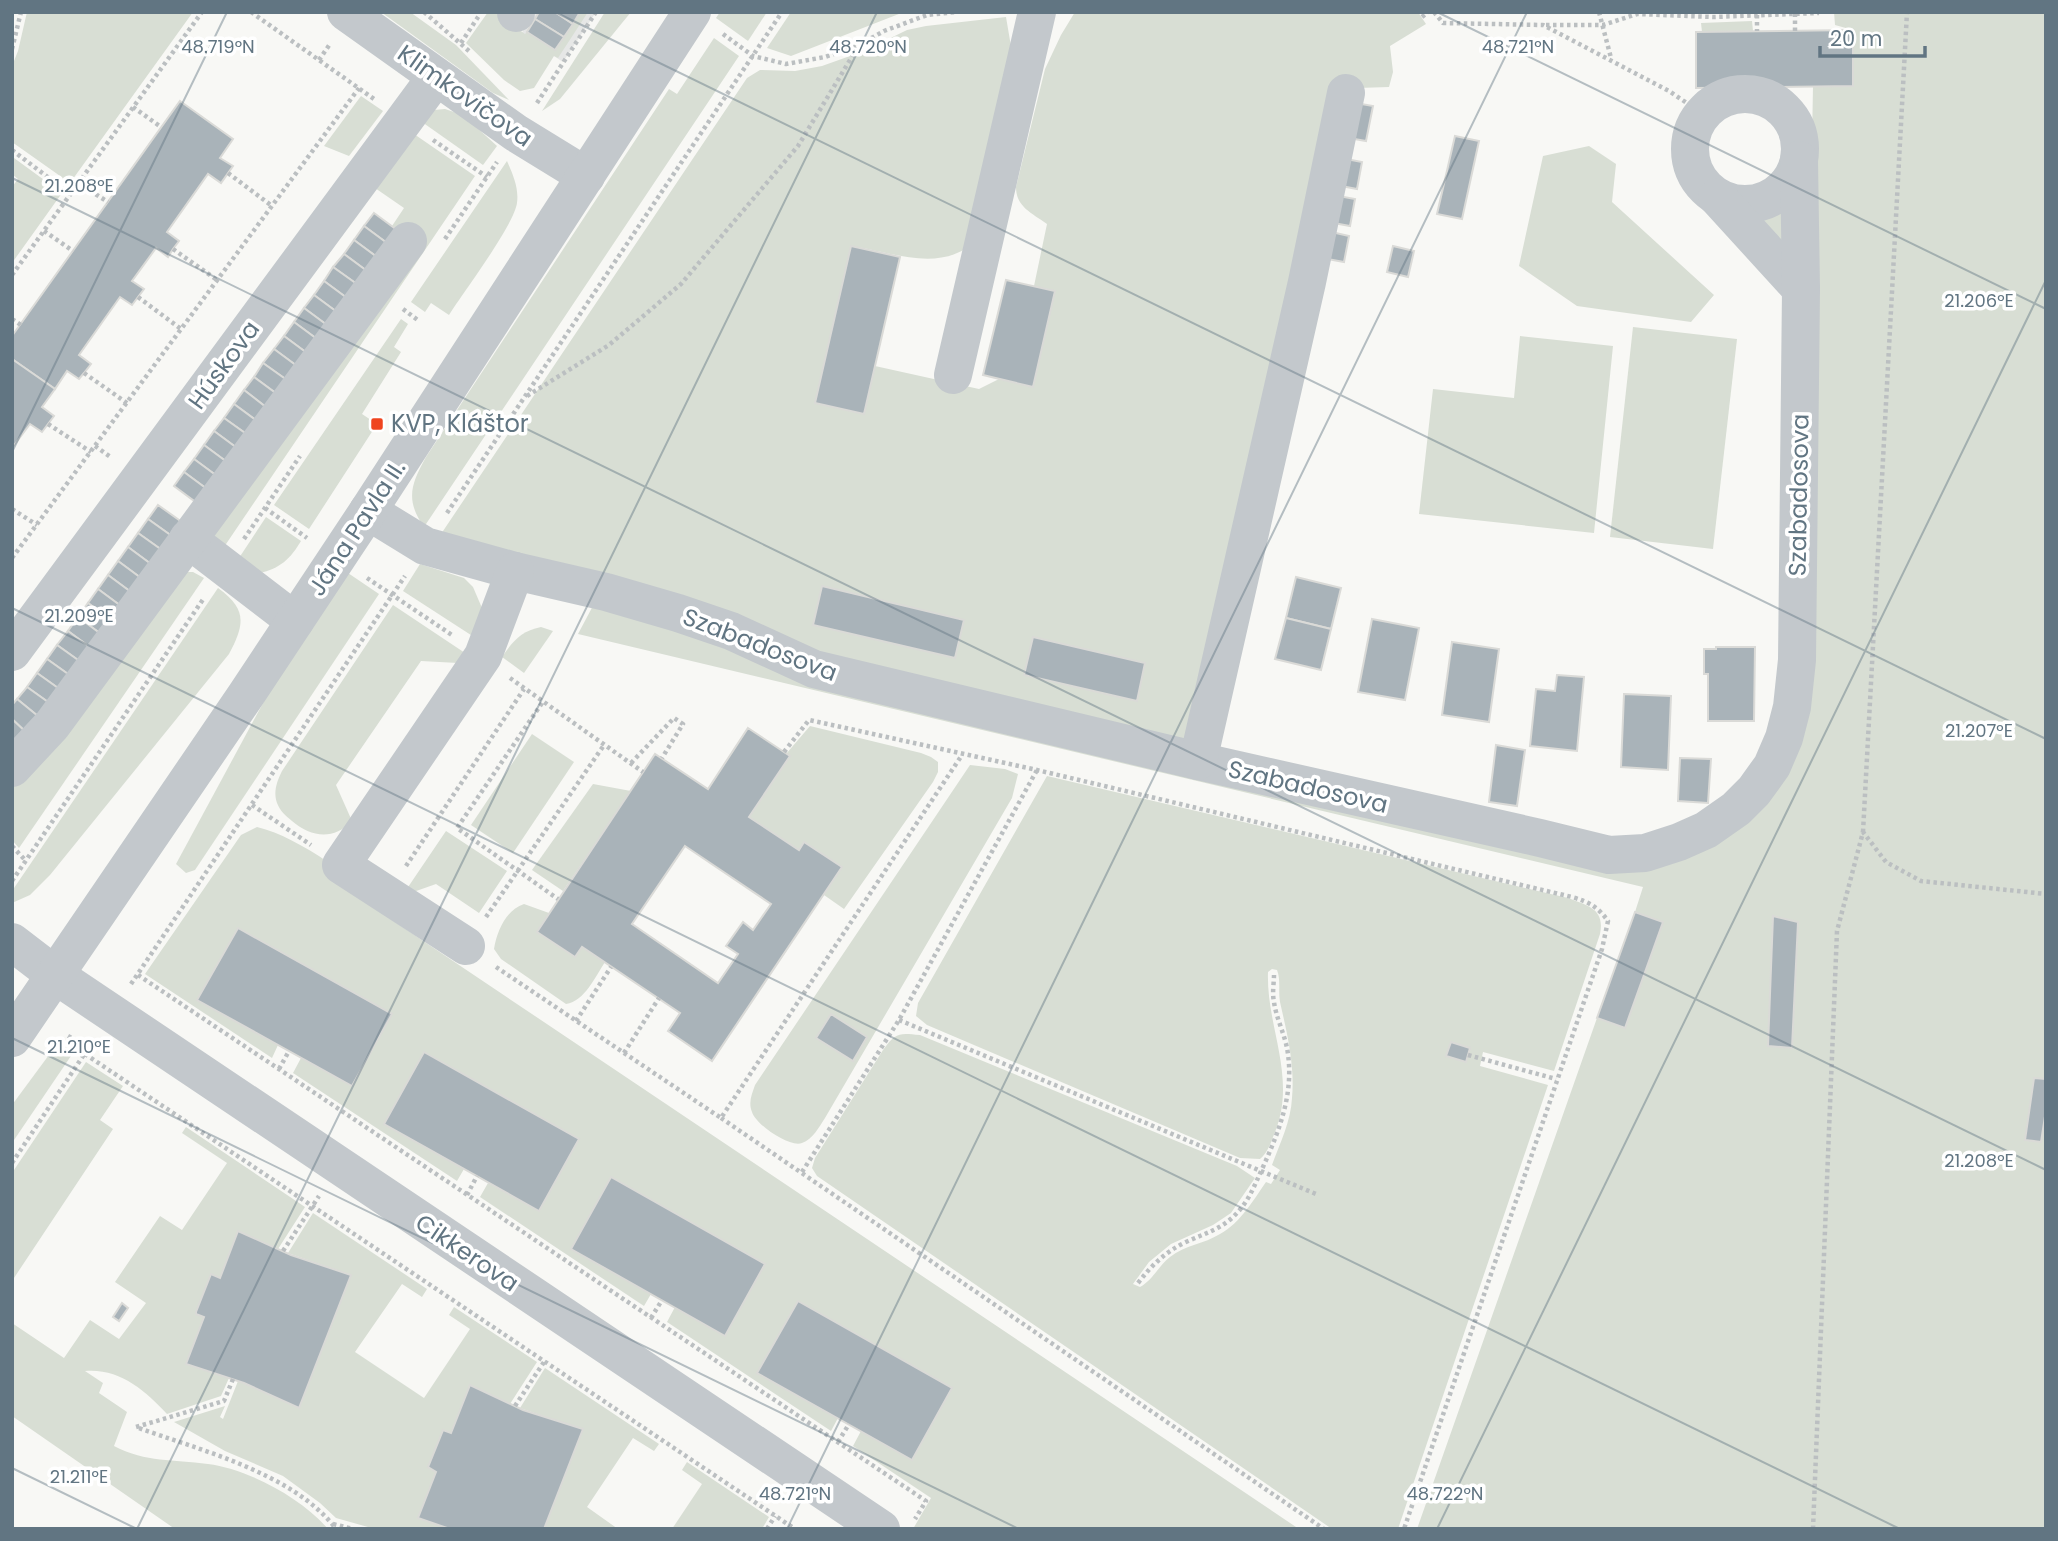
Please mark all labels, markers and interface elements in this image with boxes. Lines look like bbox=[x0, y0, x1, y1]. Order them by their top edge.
scale bar bbox=[1820, 14, 1925, 58]
text: 20 m bbox=[1830, 24, 1883, 53]
text: 48.719°N bbox=[181, 34, 255, 59]
text: 48.720°N bbox=[829, 34, 907, 59]
text: 48.721°N bbox=[1482, 34, 1554, 59]
street label: Klimkovičova bbox=[391, 37, 539, 154]
text: 21.208°E bbox=[44, 173, 114, 198]
text: 21.206°E bbox=[1944, 288, 2014, 313]
street label: Húskova bbox=[180, 314, 267, 416]
place label: KVP, Kláštor bbox=[391, 407, 529, 440]
street label: Szabadosova bbox=[1781, 413, 1816, 577]
marker: KVP, Kláštor bbox=[369, 416, 385, 432]
street label: Jána Pavla II. bbox=[300, 453, 413, 602]
street label: Szabadosova bbox=[678, 600, 842, 689]
text: 21.209°E bbox=[44, 603, 114, 628]
text: 21.207°E bbox=[1945, 718, 2013, 743]
street label: Szabadosova bbox=[1225, 752, 1391, 821]
text: 21.210°E bbox=[47, 1034, 111, 1059]
text: 21.208°E bbox=[1944, 1148, 2014, 1173]
street label: Cikkerova bbox=[409, 1206, 525, 1299]
text: 21.211°E bbox=[50, 1464, 108, 1489]
text: 48.721°N bbox=[759, 1481, 831, 1506]
text: 48.722°N bbox=[1406, 1481, 1484, 1506]

